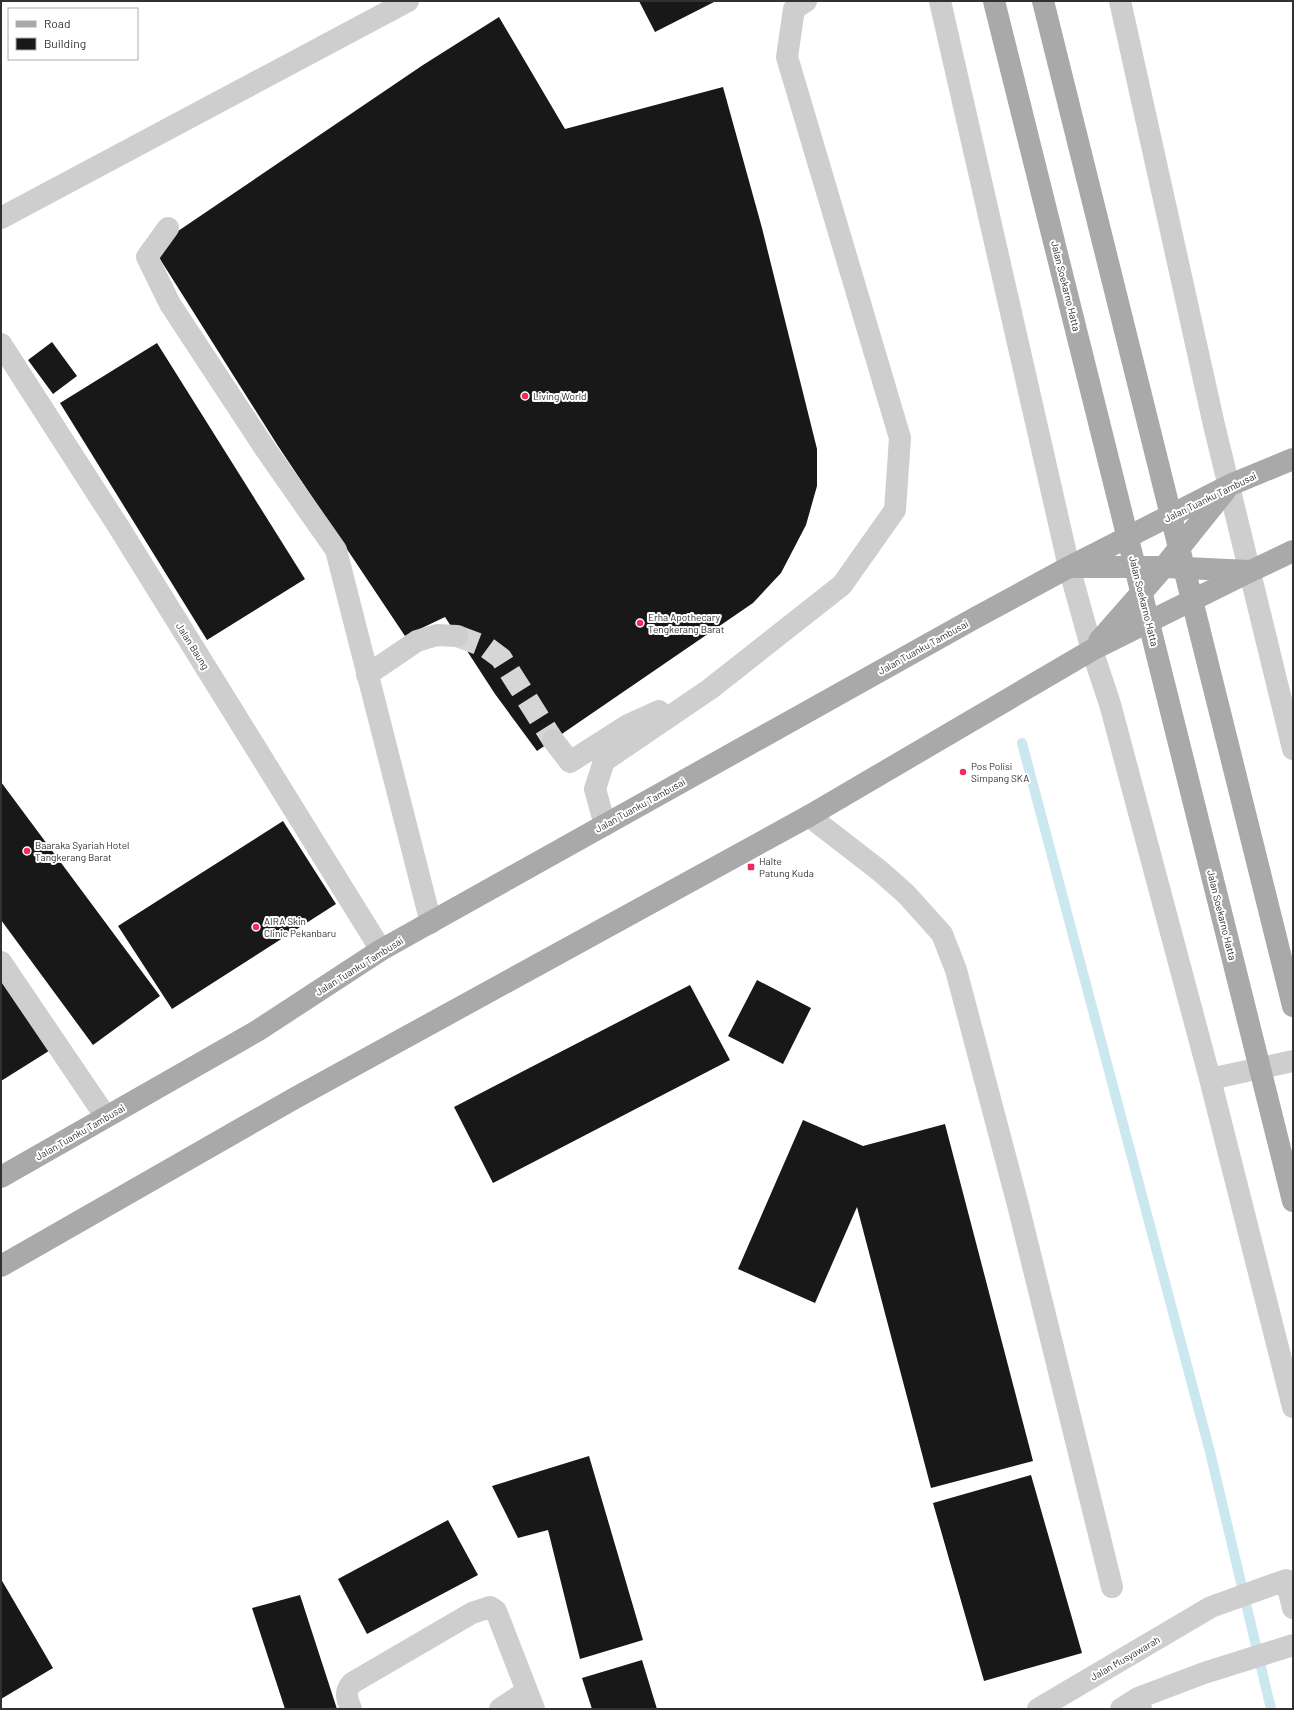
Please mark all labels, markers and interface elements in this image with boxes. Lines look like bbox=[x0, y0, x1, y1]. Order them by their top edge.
legend bbox=[8, 8, 138, 60]
text: Road bbox=[44, 16, 71, 30]
text: Building bbox=[44, 36, 86, 50]
street label: Jalan Soekarno Hatta bbox=[1049, 240, 1083, 332]
place label: Living World bbox=[533, 390, 586, 402]
marker: Living World bbox=[520, 391, 530, 401]
street label: Jalan Tuanku Tambusai bbox=[1162, 469, 1258, 525]
street label: Jalan Soekarno Hatta bbox=[1127, 555, 1161, 647]
place label: Erha Apothecary Tengkerang Barat bbox=[648, 611, 725, 635]
street label: Jalan Tuanku Tambusai bbox=[876, 617, 970, 677]
marker: Erha Apothecary Tengkerang Barat bbox=[635, 618, 645, 628]
street label: Jalan Baung bbox=[174, 620, 212, 672]
place label: Pos Polisi Simpang SKA bbox=[971, 760, 1029, 784]
marker: Pos Polisi Simpang SKA bbox=[958, 767, 968, 777]
street label: Jalan Tuanku Tambusai bbox=[593, 775, 687, 835]
place label: Baaraka Syariah Hotel Tangkerang Barat bbox=[35, 839, 129, 863]
marker: Baaraka Syariah Hotel Tangkerang Barat bbox=[22, 846, 32, 856]
place label: Halte Patung Kuda bbox=[759, 855, 814, 879]
marker: Halte Patung Kuda bbox=[746, 862, 756, 872]
street label: Jalan Soekarno Hatta bbox=[1205, 869, 1239, 961]
place label: AIRA Skin Clinic Pekanbaru bbox=[264, 915, 336, 939]
marker: AIRA Skin Clinic Pekanbaru bbox=[251, 922, 261, 932]
street label: Jalan Tuanku Tambusai bbox=[313, 934, 405, 998]
street label: Jalan Tuanku Tambusai bbox=[33, 1101, 127, 1163]
street label: Jalan Musyawarah bbox=[1088, 1633, 1162, 1683]

